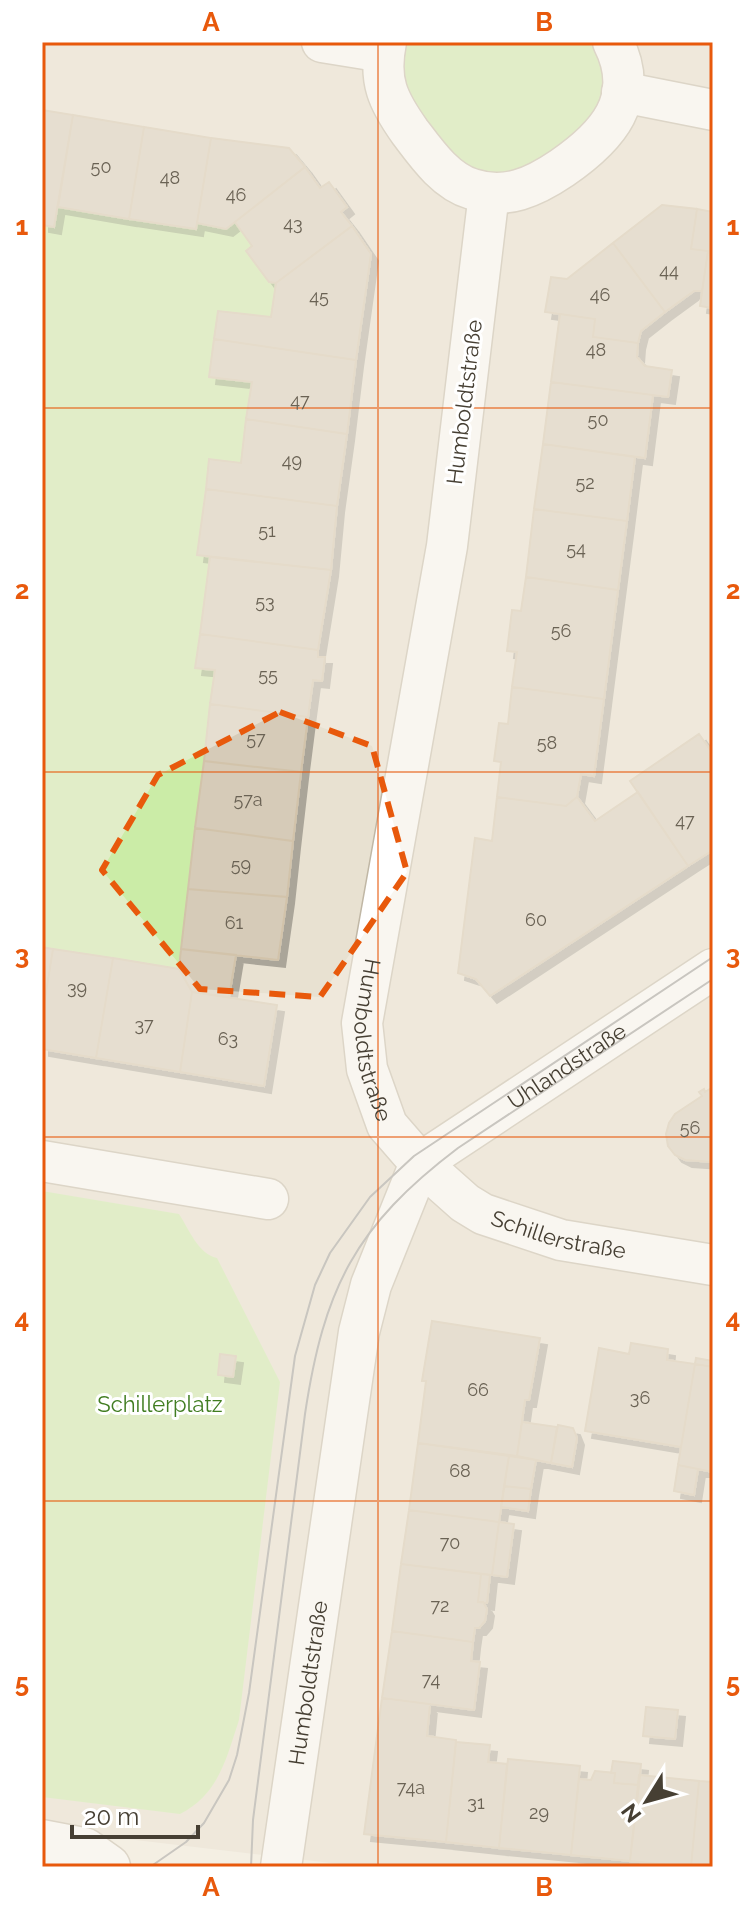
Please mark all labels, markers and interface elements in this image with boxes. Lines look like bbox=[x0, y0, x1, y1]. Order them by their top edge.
text: A bbox=[202, 7, 220, 37]
text: B bbox=[535, 7, 553, 37]
house number: 50 bbox=[91, 156, 111, 177]
house number: 48 bbox=[160, 167, 180, 188]
house number: 46 bbox=[226, 184, 246, 205]
text: 1 bbox=[16, 211, 29, 241]
text: 1 bbox=[727, 211, 740, 241]
house number: 43 bbox=[283, 213, 303, 234]
house number: 44 bbox=[659, 260, 679, 281]
house number: 46 bbox=[590, 284, 610, 305]
house number: 45 bbox=[309, 286, 329, 307]
street label: Humboldtstraße bbox=[441, 318, 487, 486]
house number: 48 bbox=[586, 339, 606, 360]
house number: 47 bbox=[290, 390, 310, 411]
house number: 50 bbox=[588, 409, 608, 430]
house number: 49 bbox=[282, 450, 302, 471]
house number: 52 bbox=[575, 472, 595, 493]
house number: 51 bbox=[258, 520, 276, 541]
house number: 54 bbox=[566, 538, 586, 559]
text: 2 bbox=[15, 575, 29, 605]
text: 2 bbox=[726, 575, 740, 605]
house number: 53 bbox=[255, 591, 275, 612]
house number: 56 bbox=[551, 620, 571, 641]
house number: 55 bbox=[258, 664, 278, 685]
house number: 57 bbox=[246, 728, 266, 749]
house number: 58 bbox=[537, 732, 557, 753]
house number: 57a bbox=[233, 789, 263, 810]
house number: 47 bbox=[675, 810, 695, 831]
house number: 59 bbox=[231, 854, 251, 875]
house number: 60 bbox=[525, 909, 547, 930]
house number: 61 bbox=[225, 912, 244, 933]
text: 3 bbox=[15, 940, 29, 970]
text: 3 bbox=[726, 940, 740, 970]
street label: Humboldtstraße bbox=[349, 957, 398, 1125]
house number: 39 bbox=[67, 977, 87, 998]
house number: 37 bbox=[134, 1014, 154, 1035]
street label: Uhlandstraße bbox=[503, 1017, 631, 1114]
house number: 63 bbox=[218, 1028, 238, 1049]
house number: 56 bbox=[680, 1117, 700, 1138]
street label: Schillerstraße bbox=[488, 1205, 628, 1263]
text: 4 bbox=[15, 1304, 29, 1334]
text: 4 bbox=[726, 1304, 740, 1334]
house number: 66 bbox=[467, 1379, 489, 1400]
house number: 36 bbox=[630, 1387, 650, 1408]
park label: Schillerplatz bbox=[97, 1391, 223, 1417]
house number: 68 bbox=[449, 1460, 471, 1481]
house number: 70 bbox=[440, 1532, 460, 1553]
house number: 72 bbox=[430, 1595, 450, 1616]
street label: Humboldtstraße bbox=[283, 1599, 333, 1767]
text: 5 bbox=[15, 1668, 29, 1698]
text: 5 bbox=[726, 1668, 740, 1698]
house number: 74 bbox=[422, 1669, 440, 1690]
north arrow bbox=[607, 1761, 687, 1841]
house number: 74a bbox=[397, 1777, 425, 1798]
scale bar bbox=[72, 1789, 198, 1839]
house number: 31 bbox=[467, 1792, 485, 1813]
text: N bbox=[616, 1799, 646, 1828]
text: 20 m bbox=[84, 1802, 139, 1831]
house number: 29 bbox=[529, 1802, 549, 1823]
text: A bbox=[202, 1872, 220, 1902]
text: B bbox=[535, 1872, 553, 1902]

